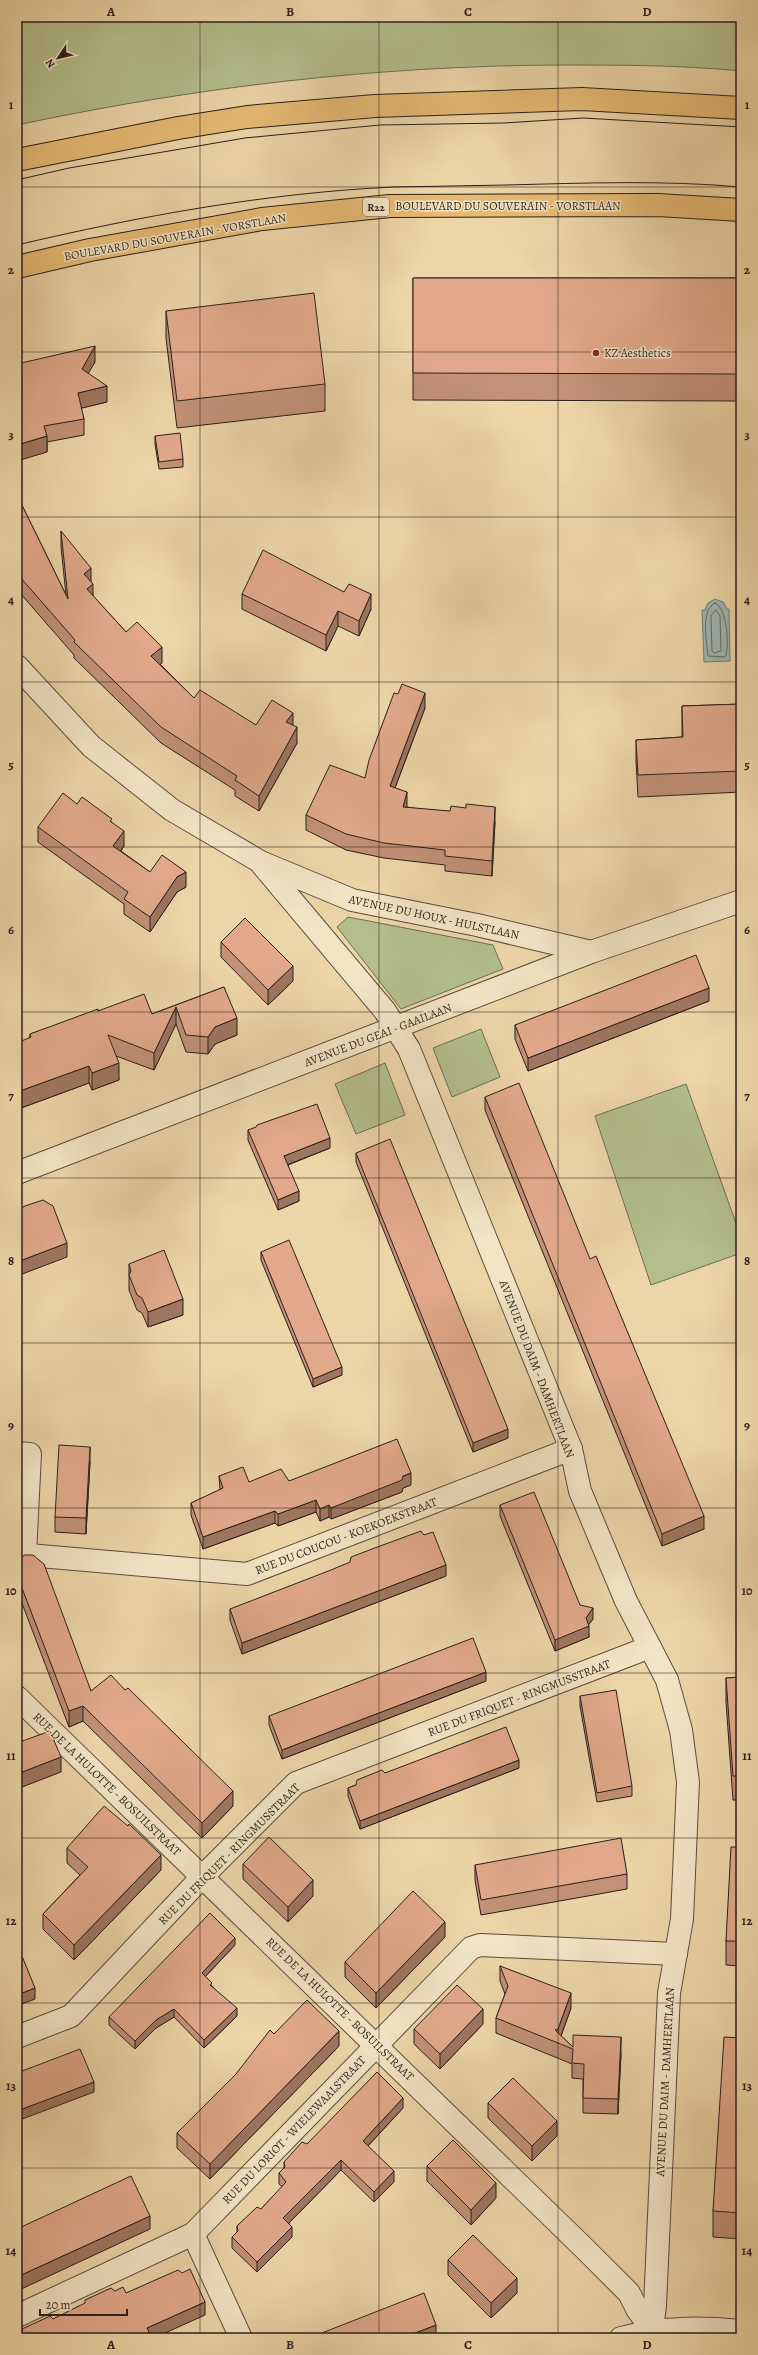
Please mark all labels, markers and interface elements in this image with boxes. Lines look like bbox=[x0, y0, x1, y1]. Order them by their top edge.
text: A bbox=[106, 3, 116, 20]
text: B bbox=[286, 3, 294, 20]
text: C bbox=[464, 3, 472, 20]
text: D bbox=[642, 3, 652, 20]
north arrow bbox=[38, 38, 78, 78]
text: N bbox=[42, 56, 59, 71]
text: 1 bbox=[9, 96, 14, 113]
text: 1 bbox=[745, 96, 750, 113]
road number: R22 bbox=[363, 198, 389, 216]
street label: BOULEVARD DU SOUVERAIN - VORSTLAAN bbox=[395, 198, 621, 214]
street label: BOULEVARD DU SOUVERAIN - VORSTLAAN bbox=[63, 209, 288, 264]
text: 2 bbox=[8, 261, 15, 278]
text: 2 bbox=[744, 261, 751, 278]
place label: KZ Aesthetics bbox=[604, 345, 671, 361]
marker: KZ Aesthetics bbox=[591, 348, 601, 358]
text: 3 bbox=[8, 426, 14, 443]
text: 3 bbox=[744, 426, 750, 443]
text: 4 bbox=[8, 591, 14, 608]
text: 4 bbox=[744, 591, 750, 608]
text: 5 bbox=[8, 756, 14, 773]
text: 5 bbox=[744, 756, 750, 773]
street label: AVENUE DU HOUX - HULSTLAAN bbox=[346, 891, 521, 943]
text: 6 bbox=[8, 921, 14, 938]
text: 6 bbox=[744, 921, 750, 938]
street label: AVENUE DU GEAI - GAAILAAN bbox=[301, 999, 454, 1071]
text: 7 bbox=[8, 1087, 14, 1104]
text: 7 bbox=[744, 1087, 750, 1104]
text: 8 bbox=[8, 1252, 14, 1269]
text: 8 bbox=[744, 1252, 750, 1269]
street label: AVENUE DU DAIM - DAMHERTLAAN bbox=[495, 1277, 579, 1461]
text: 9 bbox=[8, 1417, 14, 1434]
text: 9 bbox=[744, 1417, 750, 1434]
street label: RUE DU COUCOU - KOEKOEKSTRAAT bbox=[253, 1494, 440, 1578]
text: 10 bbox=[5, 1582, 17, 1599]
text: 10 bbox=[741, 1582, 753, 1599]
street label: RUE DU FRIQUET - RINGMUSSTRAAT bbox=[426, 1656, 613, 1740]
street label: RUE DE LA HULOTTE - BOSUILSTRAAT bbox=[30, 1709, 185, 1860]
text: 11 bbox=[6, 1747, 16, 1764]
text: 11 bbox=[742, 1747, 752, 1764]
street label: RUE DU FRIQUET - RINGMUSSTRAAT bbox=[155, 1779, 304, 1928]
text: 12 bbox=[6, 1912, 17, 1929]
text: 12 bbox=[742, 1912, 753, 1929]
street label: RUE DE LA HULOTTE - BOSUILSTRAAT bbox=[263, 1934, 418, 2085]
street label: AVENUE DU DAIM - DAMHERTLAAN bbox=[652, 1987, 678, 2178]
street label: RUE DU LORIOT - WIELEWAALSTRAAT bbox=[219, 2052, 370, 2208]
text: 13 bbox=[6, 2077, 17, 2094]
text: 13 bbox=[742, 2077, 753, 2094]
text: 14 bbox=[6, 2242, 16, 2259]
text: 14 bbox=[742, 2242, 752, 2259]
scale bar bbox=[40, 2291, 127, 2317]
text: 20 m bbox=[46, 2297, 70, 2313]
text: A bbox=[106, 2336, 116, 2353]
text: B bbox=[286, 2336, 294, 2353]
text: C bbox=[464, 2336, 472, 2353]
text: D bbox=[642, 2336, 652, 2353]

